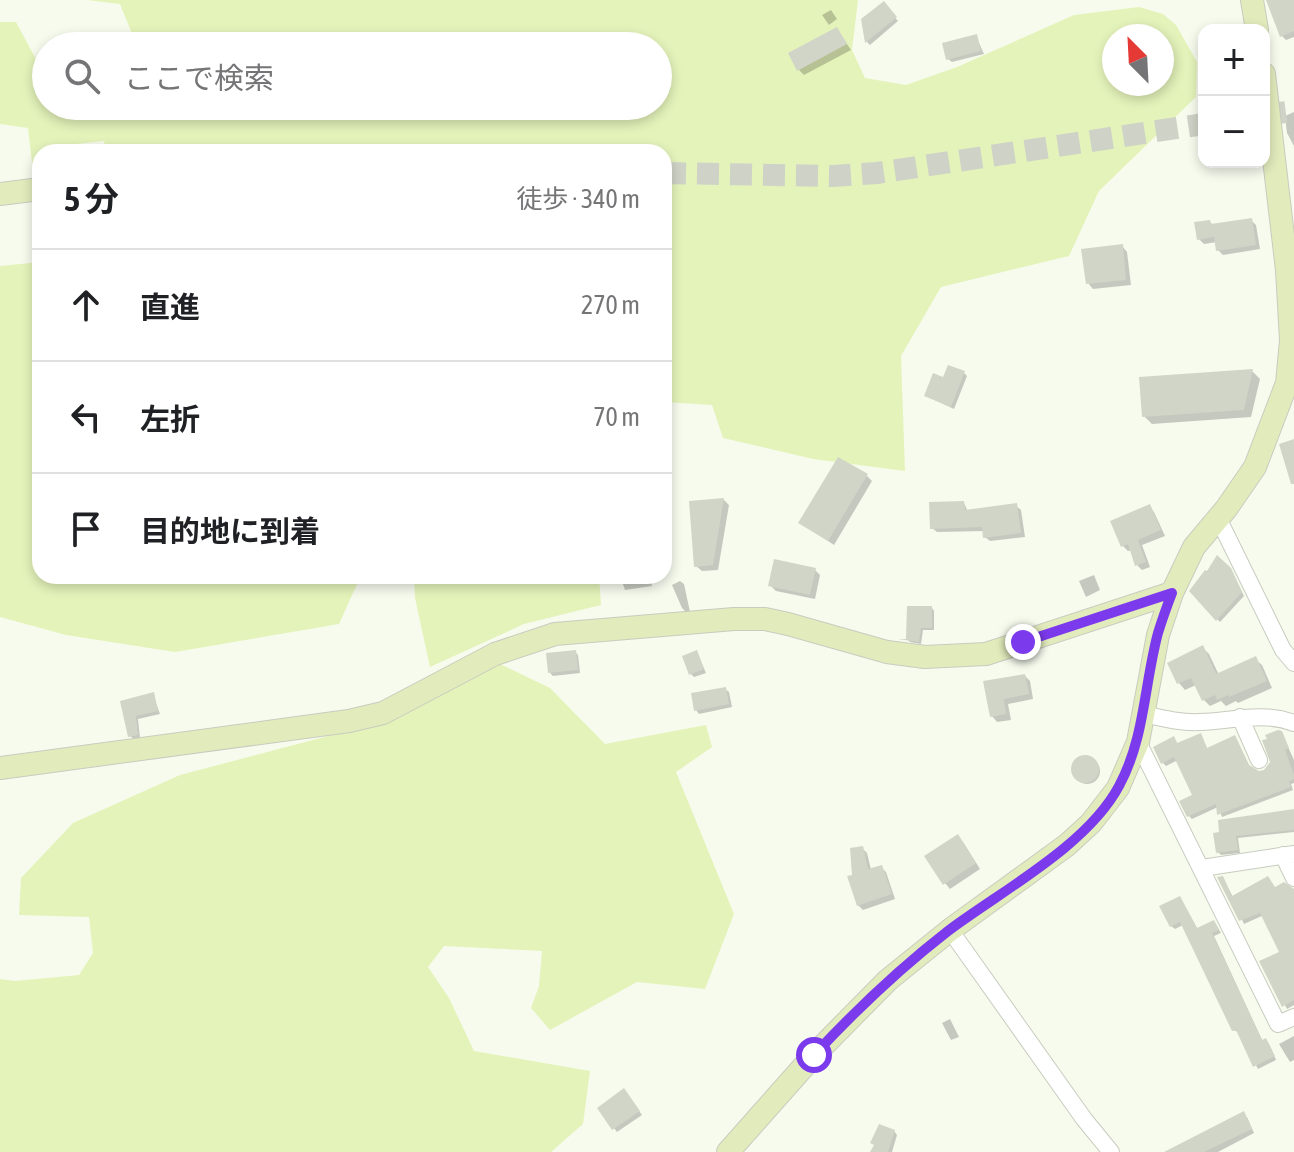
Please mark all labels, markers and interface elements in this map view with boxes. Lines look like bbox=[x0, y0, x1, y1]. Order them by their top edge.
north arrow bbox=[1102, 24, 1174, 96]
map controls bbox=[1198, 24, 1270, 168]
button: + bbox=[1198, 24, 1270, 96]
search box bbox=[32, 32, 672, 120]
icon: search bbox=[60, 54, 104, 98]
text: ここで検索 bbox=[124, 61, 274, 95]
button: − bbox=[1198, 96, 1270, 168]
text: 5 分 bbox=[64, 179, 119, 218]
text: 徒歩 · 340 m bbox=[516, 184, 640, 214]
icon: ahead bbox=[64, 283, 108, 327]
text: 直進 bbox=[140, 290, 200, 324]
text: 270 m bbox=[581, 290, 640, 320]
icon: left bbox=[64, 395, 108, 439]
text: 左折 bbox=[140, 402, 200, 436]
text: 70 m bbox=[593, 402, 640, 432]
icon: arrive bbox=[64, 507, 108, 551]
text: 目的地に到着 bbox=[140, 514, 320, 548]
route end bbox=[1005, 624, 1041, 660]
route start bbox=[796, 1037, 832, 1073]

